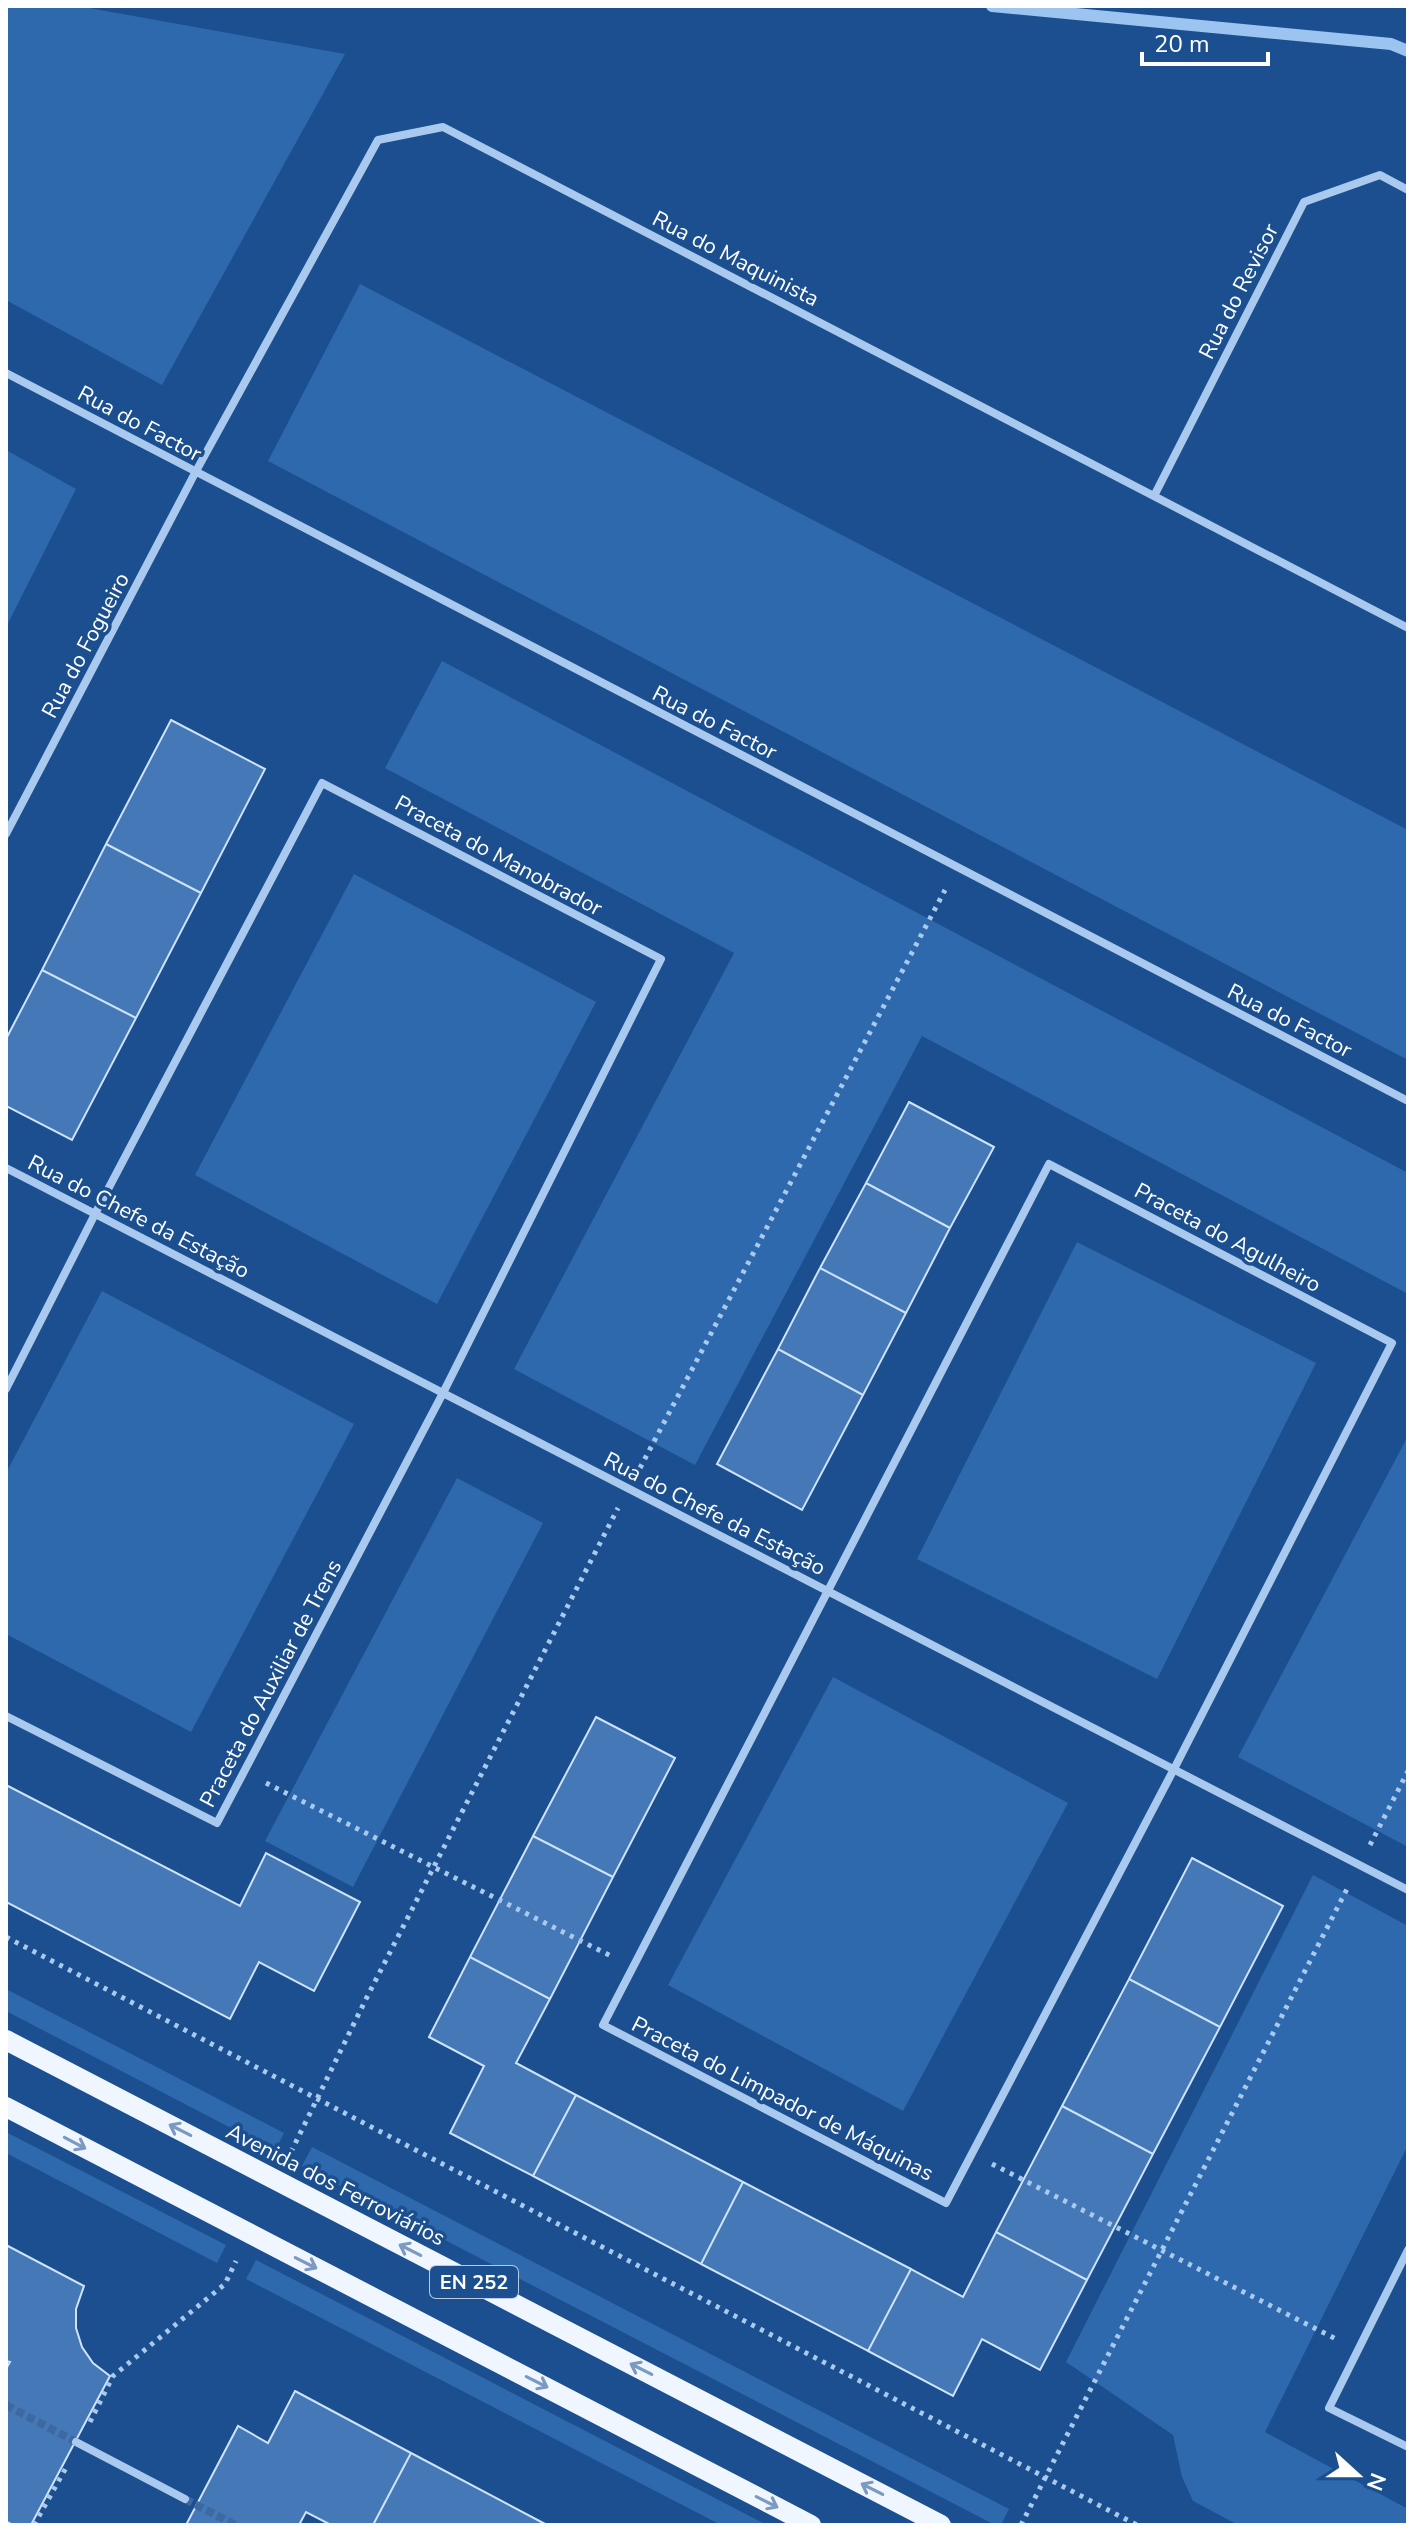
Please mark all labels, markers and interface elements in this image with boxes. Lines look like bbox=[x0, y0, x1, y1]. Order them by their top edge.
scale bar bbox=[1142, 16, 1268, 66]
text: 20 m bbox=[1154, 28, 1210, 60]
street label: Rua do Maquinista bbox=[647, 204, 824, 314]
street label: Rua do Revisor bbox=[1192, 218, 1286, 364]
street label: Rua do Factor bbox=[72, 379, 207, 469]
street label: Rua do Fogueiro bbox=[35, 567, 137, 724]
street label: Rua do Factor bbox=[647, 679, 782, 767]
street label: Praceta do Manobrador bbox=[390, 788, 608, 923]
street label: Rua do Factor bbox=[1222, 977, 1357, 1065]
street label: Rua do Chefe da Estação bbox=[23, 1148, 255, 1286]
street label: Praceta do Agulheiro bbox=[1129, 1176, 1326, 1300]
street label: Rua do Chefe da Estação bbox=[599, 1445, 831, 1583]
street label: Praceta do Auxiliar de Trens bbox=[193, 1554, 349, 1813]
street label: Praceta do Limpador de Máquinas bbox=[626, 2009, 939, 2188]
street label: Avenida dos Ferroviários bbox=[221, 2117, 450, 2253]
one-way arrow bbox=[168, 2121, 192, 2137]
one-way arrow bbox=[63, 2135, 87, 2151]
one-way arrow bbox=[399, 2241, 423, 2257]
one-way arrow bbox=[293, 2255, 317, 2271]
road number: EN 252 bbox=[430, 2266, 518, 2298]
one-way arrow bbox=[630, 2361, 654, 2377]
one-way arrow bbox=[524, 2375, 548, 2391]
north arrow bbox=[1318, 2435, 1398, 2515]
text: N bbox=[1359, 2469, 1393, 2495]
one-way arrow bbox=[860, 2481, 884, 2497]
one-way arrow bbox=[755, 2495, 779, 2511]

